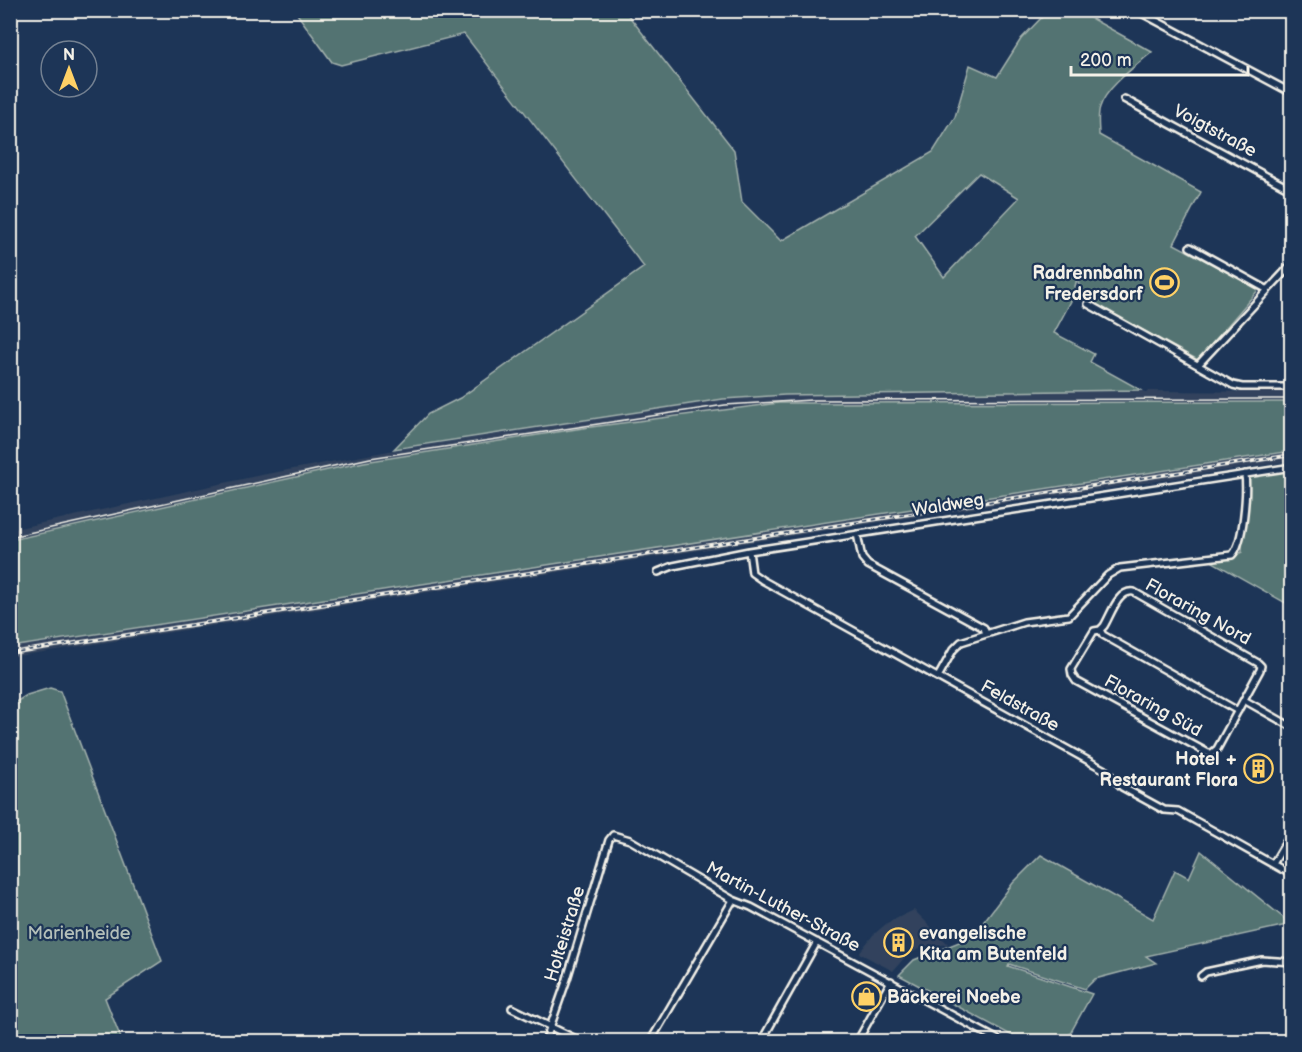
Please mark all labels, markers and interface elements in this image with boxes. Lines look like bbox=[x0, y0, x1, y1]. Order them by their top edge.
north arrow bbox=[39, 39, 99, 99]
scale bar bbox=[1071, 39, 1248, 77]
text: N bbox=[63, 46, 75, 65]
text: 200 m bbox=[1080, 50, 1132, 71]
street label: Voigtstraße bbox=[1170, 100, 1261, 162]
place label: Radrennbahn Fredersdorf bbox=[1032, 263, 1143, 305]
sports icon: Radrennbahn Fredersdorf bbox=[1148, 267, 1180, 299]
street label: Waldweg bbox=[911, 489, 985, 521]
street label: Floraring Nord bbox=[1142, 574, 1254, 650]
street label: Floraring Süd bbox=[1101, 671, 1205, 741]
street label: Feldstraße bbox=[977, 676, 1063, 736]
place label: Hotel + Restaurant Flora bbox=[1100, 749, 1238, 791]
building icon: Hotel + Restaurant Flora bbox=[1243, 753, 1275, 785]
street label: Martin-Luther-Straße bbox=[702, 857, 864, 957]
street label: Holteistraße bbox=[541, 883, 590, 984]
park label: Marienheide bbox=[27, 923, 131, 944]
place label: evangelische Kita am Butenfeld bbox=[919, 923, 1067, 965]
building icon: evangelische Kita am Butenfeld bbox=[882, 927, 914, 959]
shop icon: Bäckerei Noebe bbox=[850, 981, 882, 1013]
place label: Bäckerei Noebe bbox=[887, 987, 1021, 1008]

